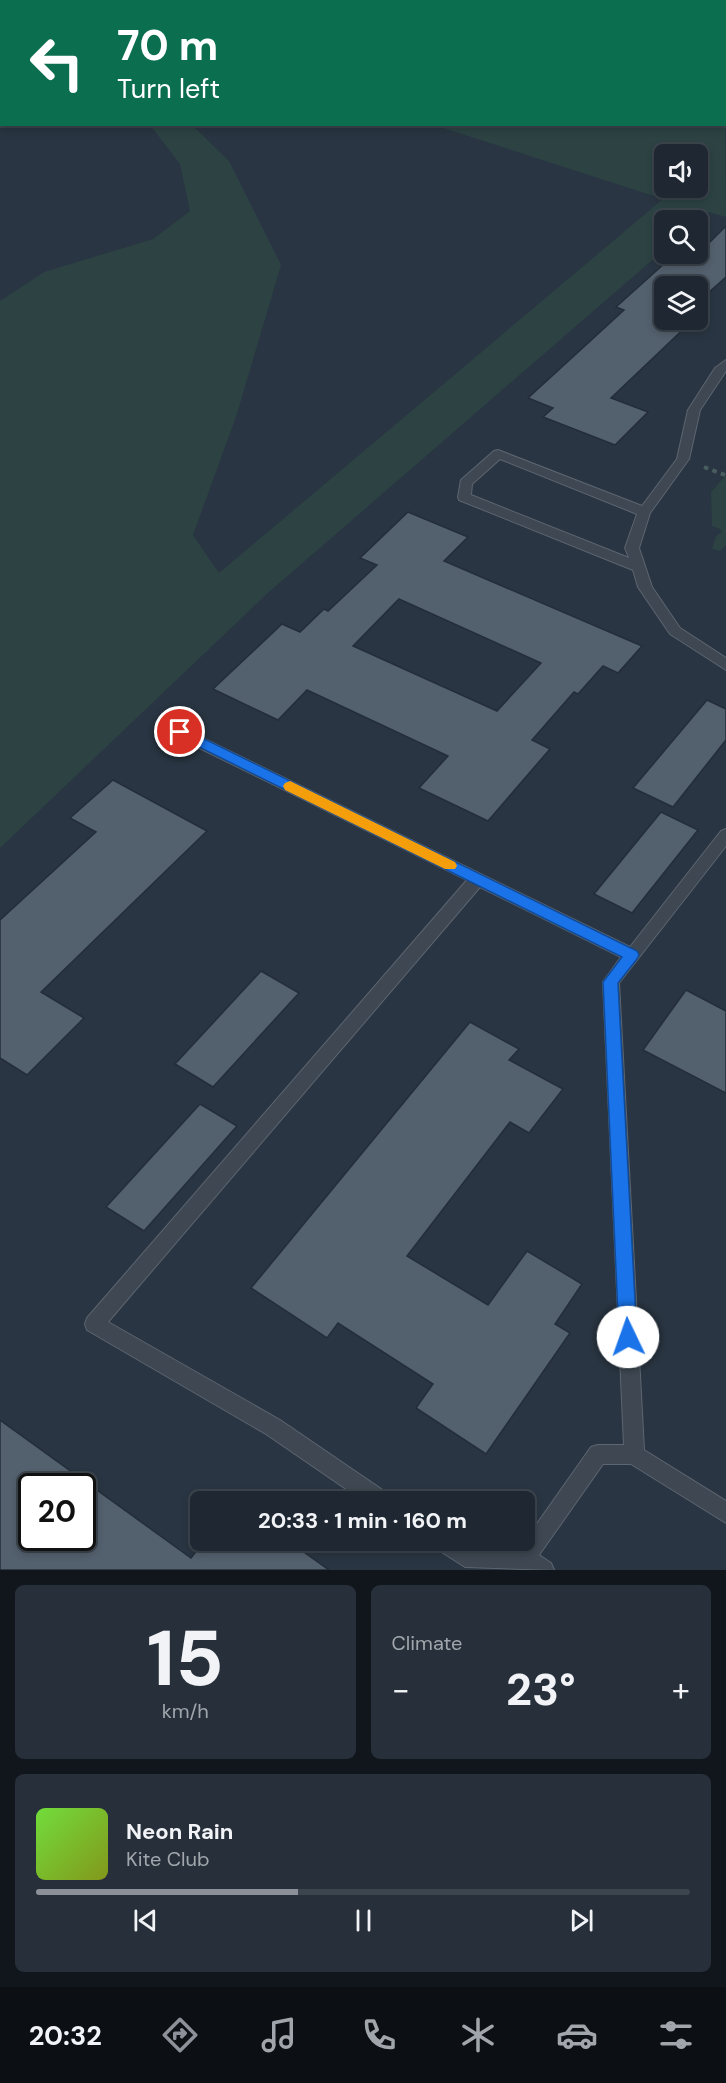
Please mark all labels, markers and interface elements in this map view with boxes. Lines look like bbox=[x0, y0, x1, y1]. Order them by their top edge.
text: 70 m bbox=[117, 18, 218, 73]
icon: left bbox=[18, 24, 96, 102]
text: Turn left bbox=[117, 71, 220, 106]
map controls bbox=[654, 144, 708, 330]
button: sound bbox=[654, 144, 708, 198]
button: search bbox=[654, 210, 708, 264]
button: layers bbox=[654, 276, 708, 330]
pin bbox=[154, 706, 205, 757]
icon: arrive bbox=[163, 715, 196, 748]
position arrow bbox=[596, 1305, 660, 1369]
speed limit sign: 20 bbox=[18, 1473, 96, 1551]
text: 20:33 · 1 min · 160 m bbox=[258, 1506, 467, 1535]
text: 15 bbox=[147, 1608, 224, 1709]
text: Climate bbox=[392, 1630, 462, 1656]
text: 23° bbox=[506, 1660, 575, 1719]
text: − bbox=[392, 1668, 410, 1711]
text: + bbox=[672, 1668, 690, 1711]
text: km/h bbox=[162, 1698, 209, 1724]
text: Neon Rain bbox=[126, 1817, 233, 1846]
text: Kite Club bbox=[126, 1846, 210, 1872]
icon: previous bbox=[129, 1904, 162, 1937]
icon: pause bbox=[347, 1904, 380, 1937]
icon: next bbox=[565, 1904, 598, 1937]
icon: directions bbox=[159, 2014, 201, 2056]
icon: music bbox=[258, 2014, 300, 2056]
icon: phone bbox=[358, 2014, 400, 2056]
icon: climate bbox=[457, 2014, 499, 2056]
icon: car bbox=[556, 2014, 598, 2056]
icon: filters bbox=[655, 2014, 697, 2056]
text: 20:32 bbox=[29, 2018, 102, 2053]

